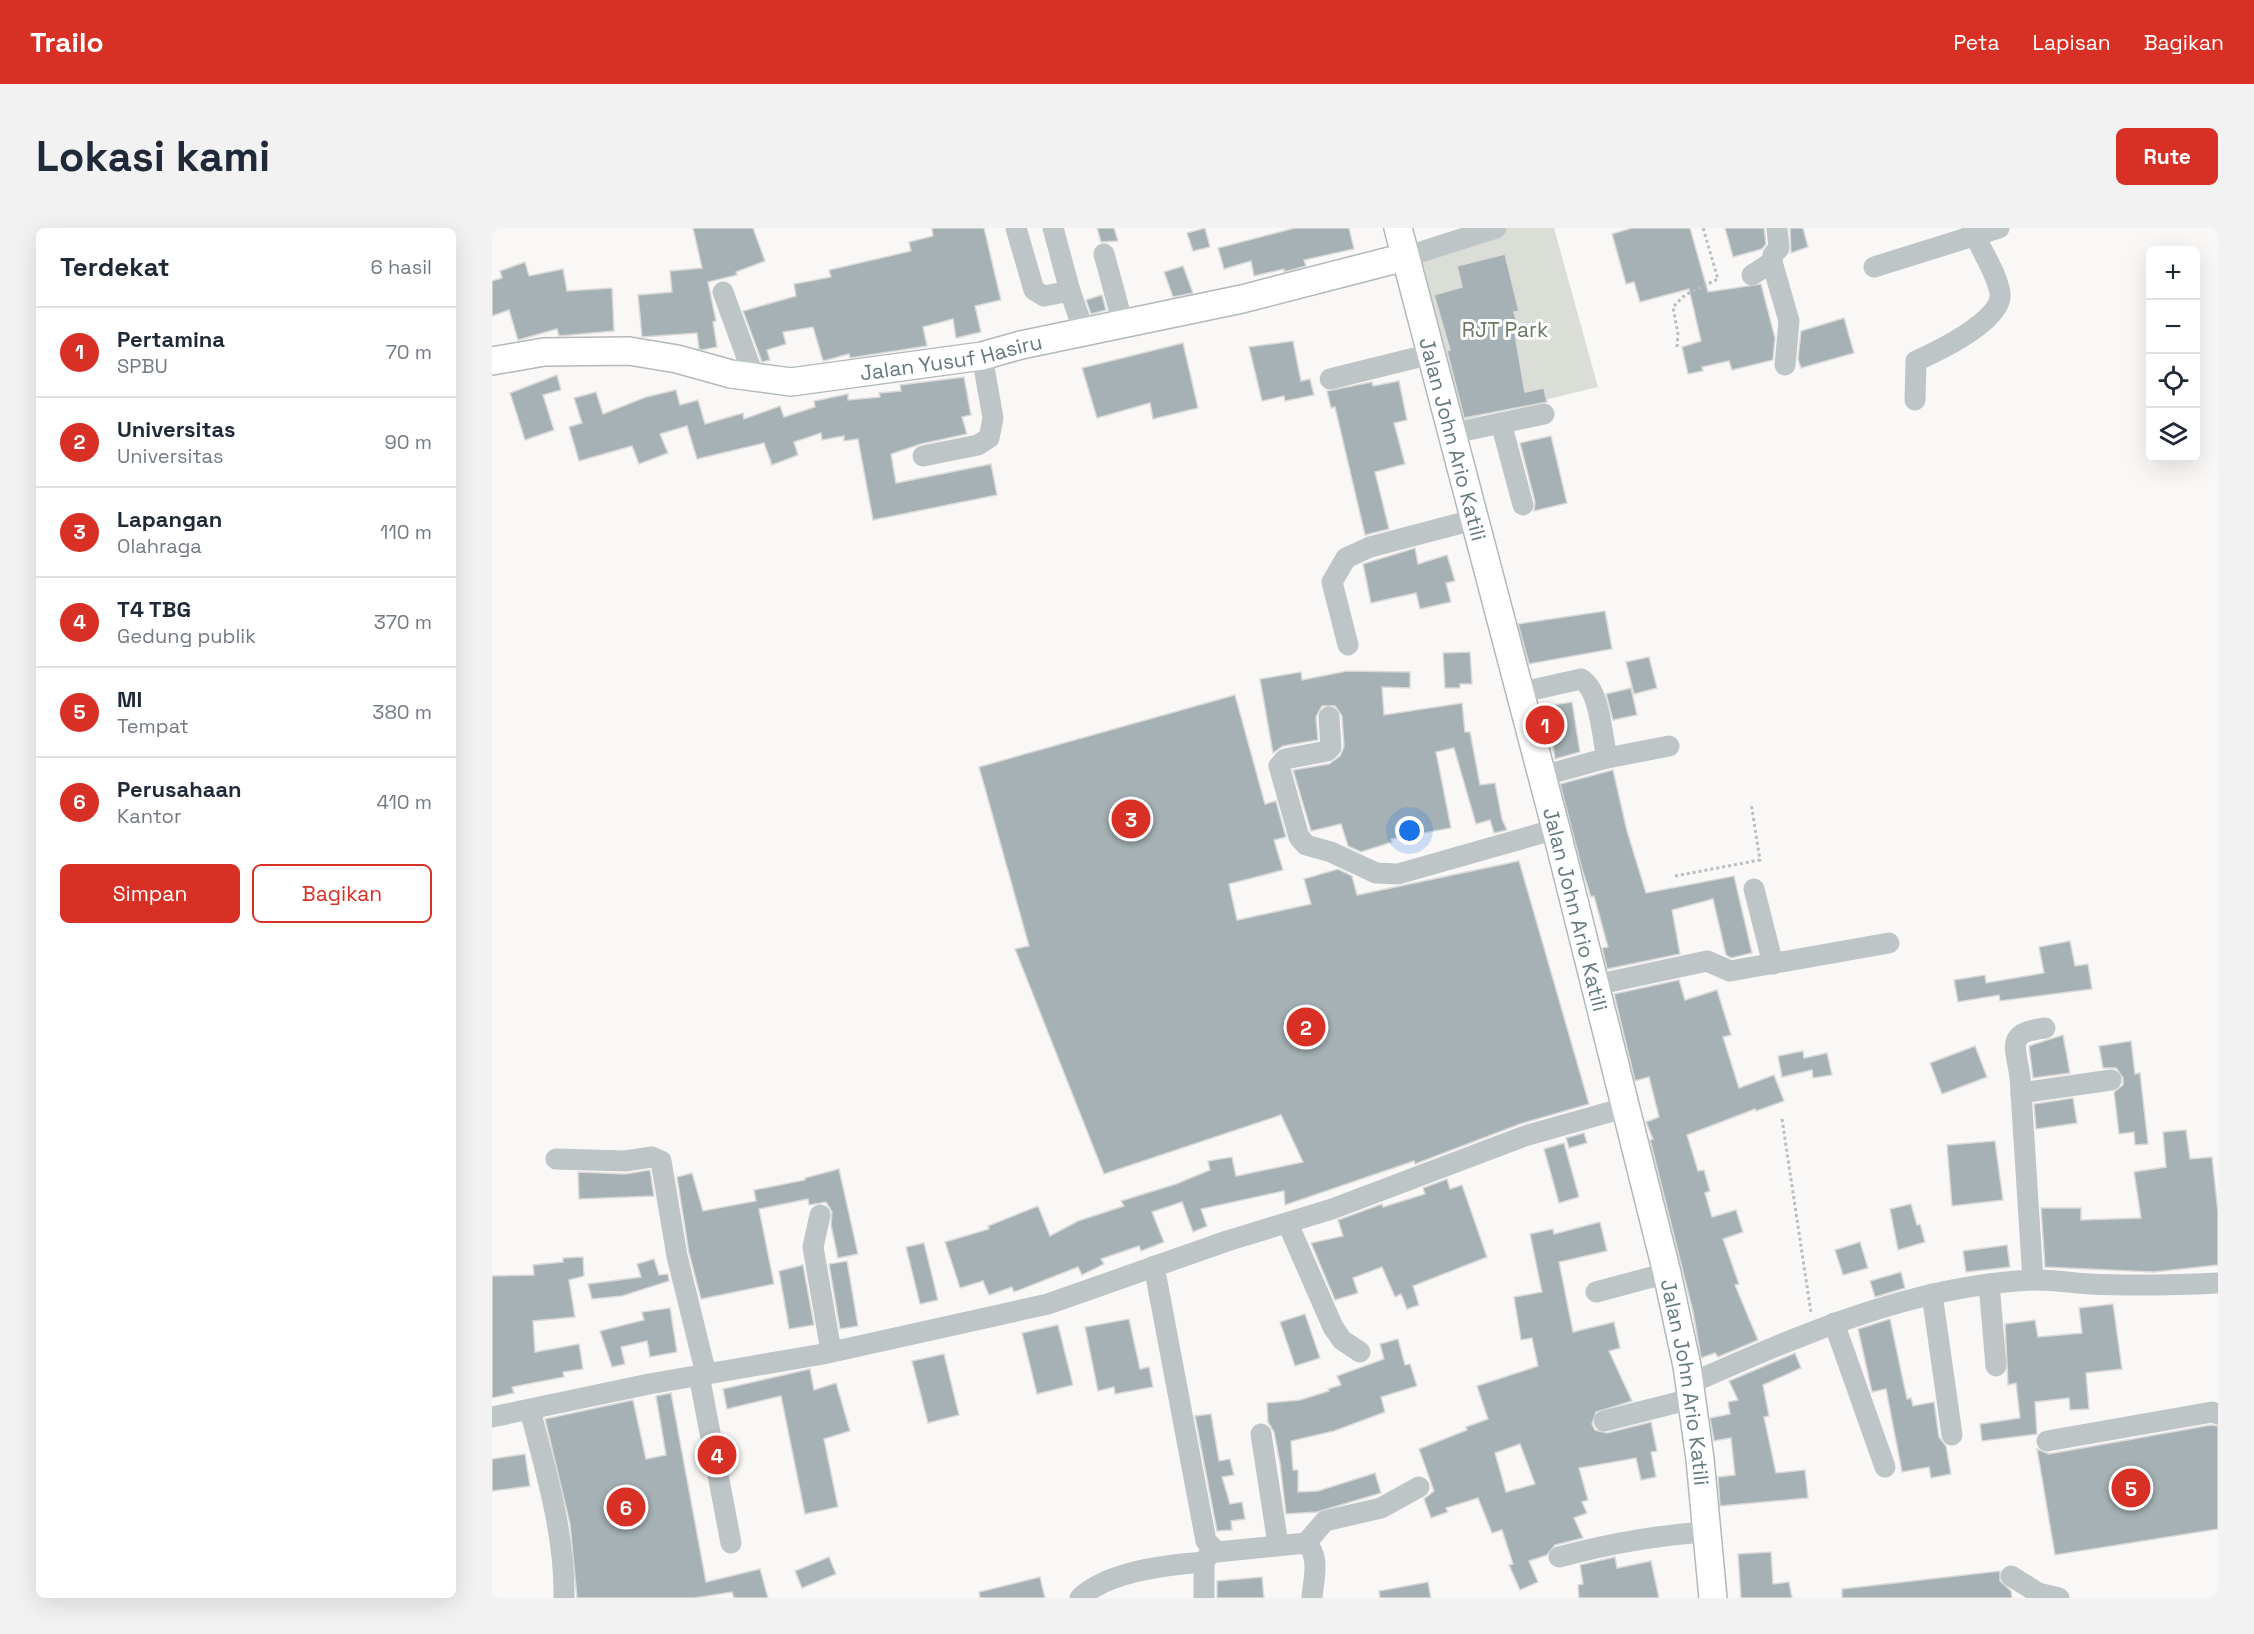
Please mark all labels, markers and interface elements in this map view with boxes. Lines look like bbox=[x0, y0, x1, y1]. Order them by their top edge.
text: Trailo bbox=[30, 24, 104, 60]
text: Peta bbox=[1954, 29, 2000, 56]
text: Lapisan bbox=[2033, 29, 2111, 56]
text: Bagikan bbox=[2144, 29, 2224, 56]
button: Rute bbox=[2116, 128, 2218, 185]
text: Lokasi kami bbox=[36, 130, 270, 183]
map controls bbox=[2146, 246, 2200, 462]
button: + bbox=[2146, 246, 2200, 300]
text: Terdekat bbox=[60, 250, 170, 284]
text: 6 hasil bbox=[371, 254, 432, 280]
button: − bbox=[2146, 300, 2200, 354]
park label: RJT Park bbox=[1462, 316, 1548, 343]
text: Pertamina bbox=[117, 325, 225, 353]
street label: Jalan Yusuf Hasiru bbox=[858, 327, 1044, 386]
street label: Jalan John Ario Katili bbox=[1414, 334, 1493, 544]
text: 1 bbox=[75, 339, 84, 365]
text: 70 m bbox=[386, 339, 432, 365]
text: SPBU bbox=[117, 353, 168, 379]
button: locate bbox=[2146, 354, 2200, 408]
button: layers bbox=[2146, 408, 2200, 462]
text: Universitas bbox=[117, 415, 236, 443]
text: 2 bbox=[74, 429, 85, 455]
text: 90 m bbox=[385, 429, 432, 455]
text: Universitas bbox=[117, 443, 224, 469]
text: Lapangan bbox=[117, 505, 222, 533]
text: 3 bbox=[73, 519, 86, 545]
text: 110 m bbox=[380, 519, 432, 545]
text: Olahraga bbox=[117, 533, 202, 559]
text: T4 TBG bbox=[117, 595, 191, 623]
text: 4 bbox=[73, 609, 86, 635]
text: 370 m bbox=[374, 609, 432, 635]
text: Gedung publik bbox=[117, 623, 256, 649]
text: MI bbox=[117, 685, 142, 713]
text: 5 bbox=[74, 699, 86, 725]
text: 380 m bbox=[372, 699, 432, 725]
pin: 1 bbox=[1526, 702, 1564, 748]
text: Tempat bbox=[117, 713, 189, 739]
text: Perusahaan bbox=[117, 775, 242, 803]
text: 6 bbox=[73, 789, 86, 815]
text: 410 m bbox=[376, 789, 432, 815]
pin: 3 bbox=[1112, 796, 1150, 842]
text: Kantor bbox=[117, 803, 181, 829]
street label: Jalan John Ario Katili bbox=[1537, 804, 1615, 1014]
your location bbox=[1395, 816, 1424, 845]
button: Simpan bbox=[60, 864, 240, 923]
button: Bagikan bbox=[252, 864, 432, 923]
pin: 2 bbox=[1286, 1004, 1326, 1050]
street label: Jalan John Ario Katili bbox=[1655, 1276, 1716, 1487]
pin: 4 bbox=[698, 1432, 736, 1478]
pin: 5 bbox=[2112, 1466, 2150, 1510]
pin: 6 bbox=[606, 1484, 646, 1530]

